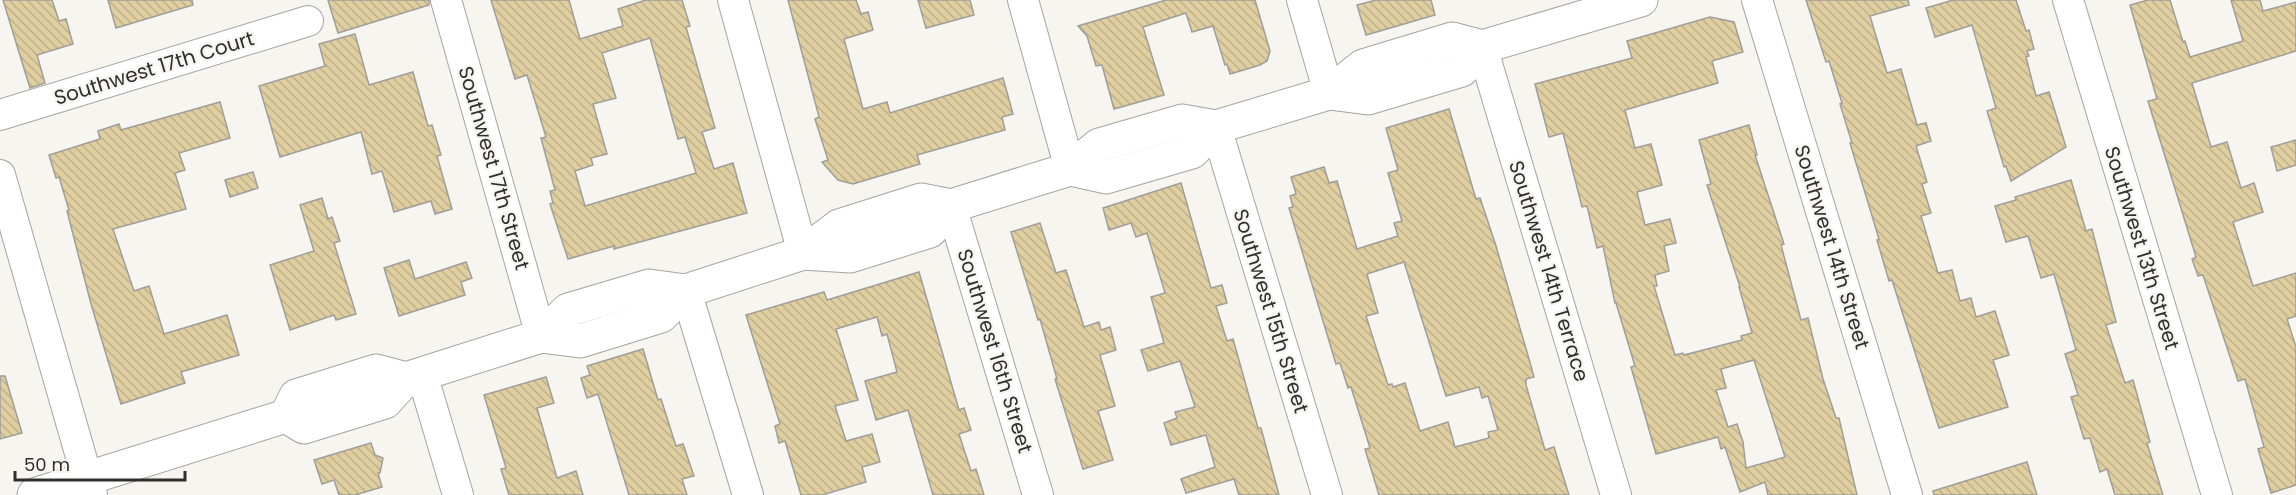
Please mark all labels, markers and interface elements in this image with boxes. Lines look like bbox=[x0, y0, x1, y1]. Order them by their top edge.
street label: Southwest 17th Court bbox=[51, 24, 257, 112]
street label: Southwest 17th Street bbox=[452, 63, 536, 273]
street label: Southwest 14th Street bbox=[1788, 141, 1876, 353]
street label: Southwest 13th Street bbox=[2098, 143, 2186, 353]
street label: Southwest 14th Terrace bbox=[1502, 157, 1596, 385]
street label: Southwest 15th Street bbox=[1227, 205, 1315, 417]
street label: Southwest 16th Street bbox=[951, 245, 1039, 457]
scale bar bbox=[15, 444, 184, 482]
text: 50 m bbox=[24, 452, 70, 477]

